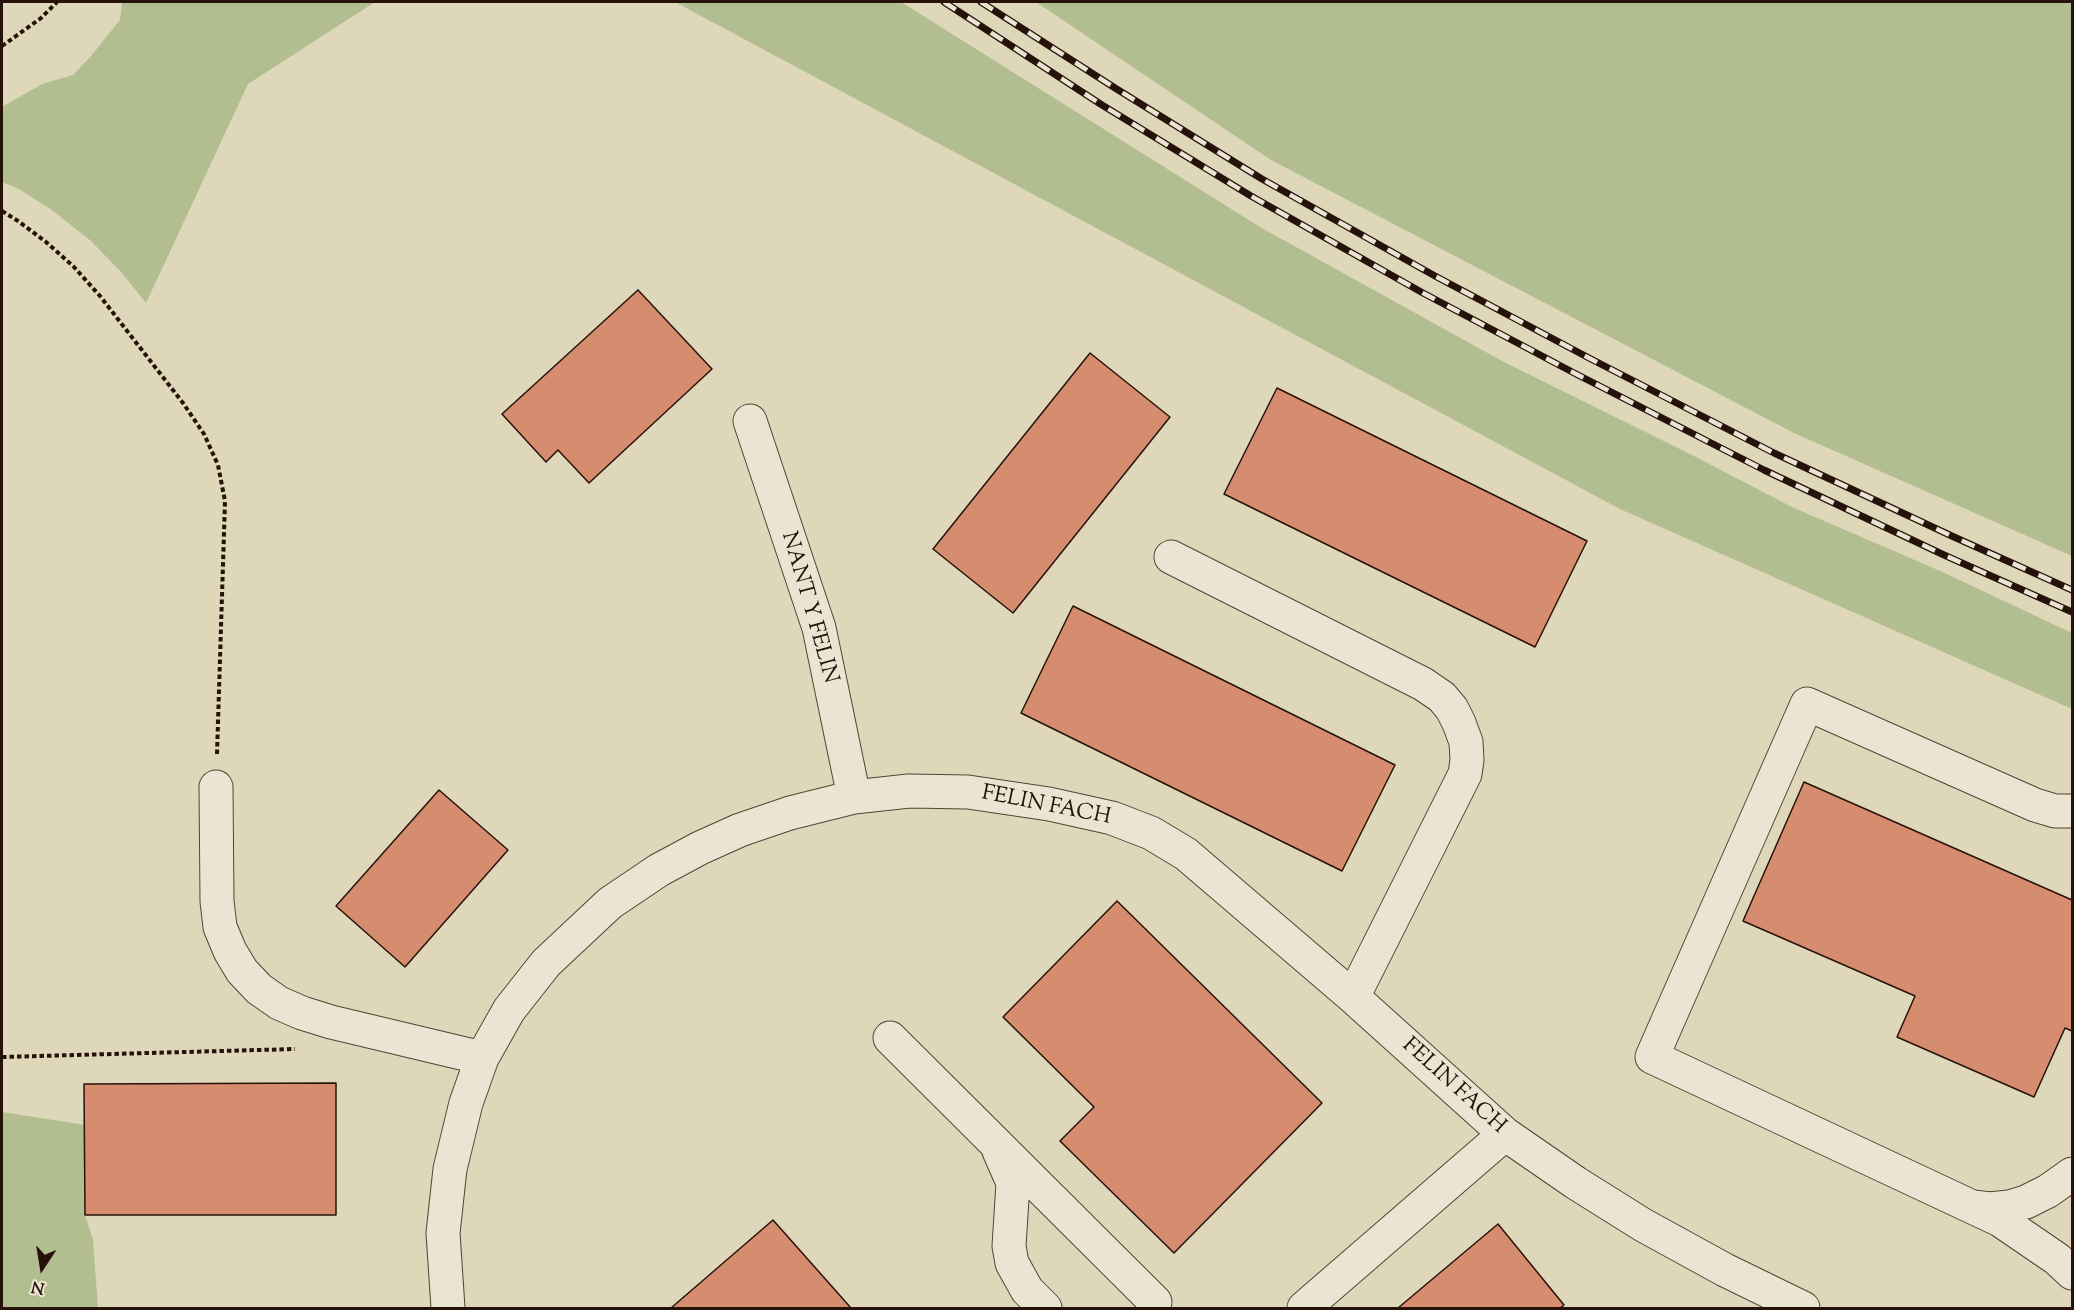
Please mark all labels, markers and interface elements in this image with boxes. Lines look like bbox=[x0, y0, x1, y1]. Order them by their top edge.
street label: NANT Y FELIN bbox=[774, 529, 842, 687]
street label: FELIN FACH bbox=[979, 782, 1113, 832]
street label: FELIN FACH bbox=[1395, 1033, 1511, 1141]
north arrow bbox=[12, 1238, 72, 1298]
text: N bbox=[30, 1274, 47, 1299]

